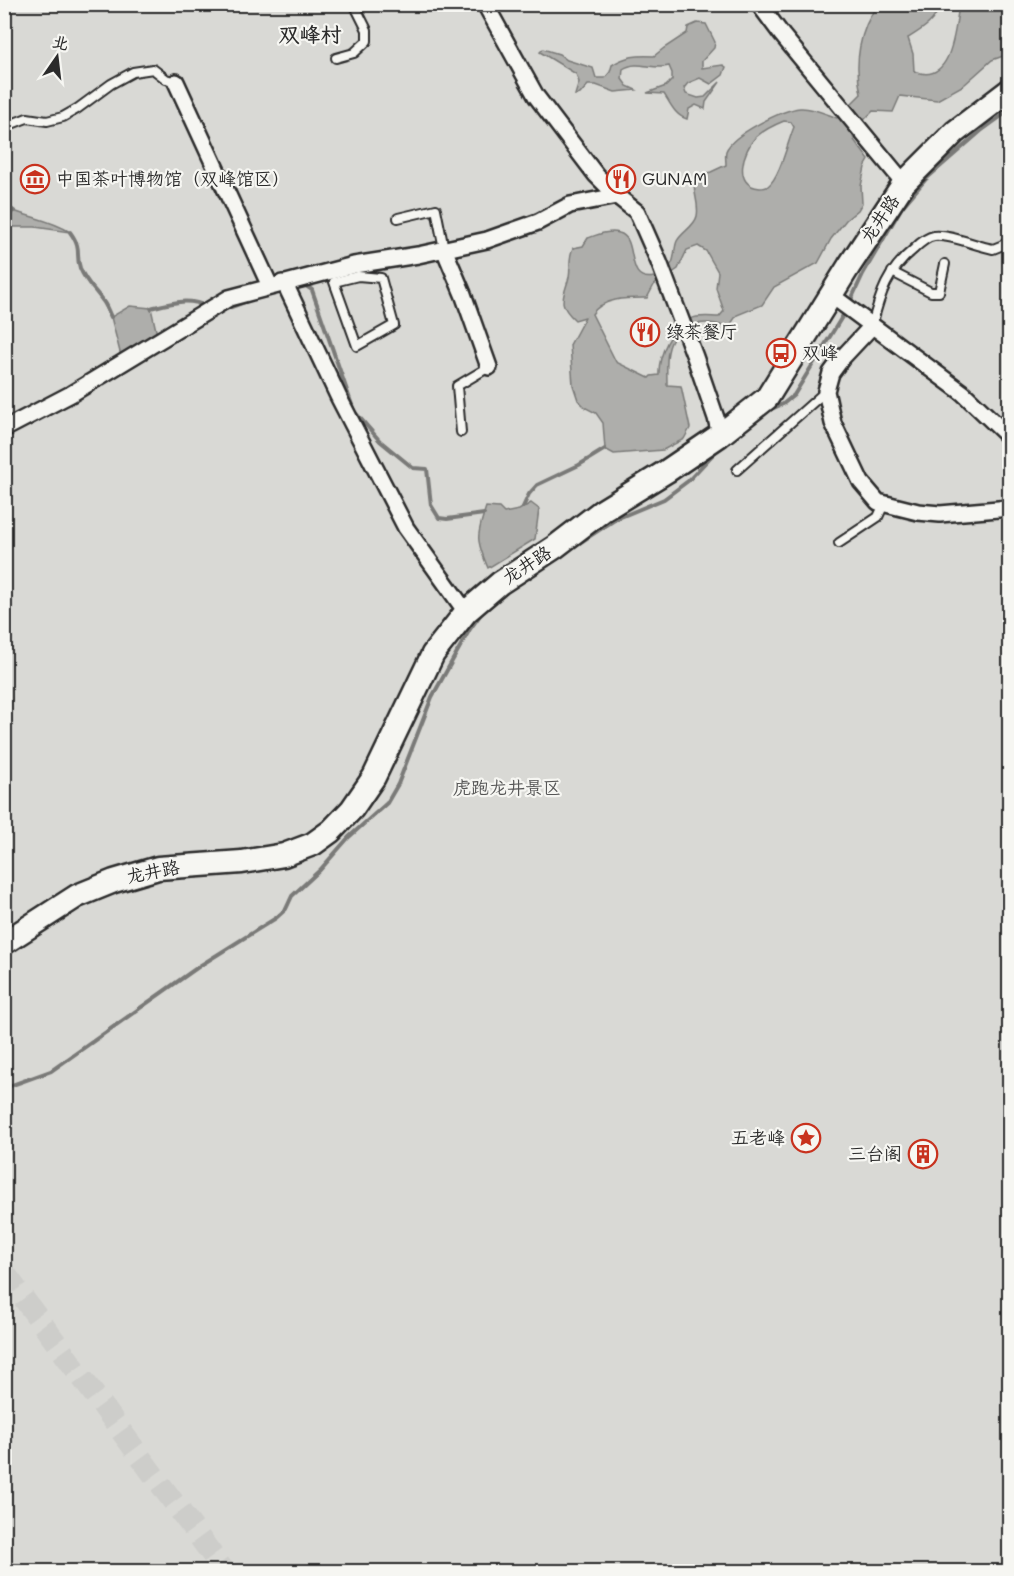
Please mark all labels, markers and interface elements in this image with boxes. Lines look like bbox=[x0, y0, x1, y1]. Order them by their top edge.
district label: 双峰村 bbox=[279, 20, 342, 47]
north arrow bbox=[27, 27, 87, 87]
text: 北 bbox=[50, 30, 71, 54]
museum icon: 中国茶叶博物馆（双峰馆区） bbox=[19, 163, 51, 195]
restaurant icon: GUNAM bbox=[605, 163, 637, 195]
place label: 中国茶叶博物馆（双峰馆区） bbox=[56, 166, 290, 190]
place label: GUNAM bbox=[642, 166, 707, 190]
street label: 龙井路 bbox=[854, 189, 904, 248]
restaurant icon: 绿茶餐厅 bbox=[629, 316, 661, 348]
place label: 绿茶餐厅 bbox=[666, 319, 738, 343]
bus stop icon: 双峰 bbox=[765, 337, 797, 369]
place label: 双峰 bbox=[802, 340, 838, 364]
street label: 龙井路 bbox=[497, 539, 556, 589]
park label: 虎跑龙井景区 bbox=[453, 775, 561, 799]
street label: 龙井路 bbox=[124, 854, 182, 888]
place icon: 五老峰 bbox=[790, 1122, 822, 1154]
place label: 五老峰 bbox=[731, 1125, 785, 1149]
building icon: 三台阁 bbox=[907, 1138, 939, 1170]
place label: 三台阁 bbox=[848, 1141, 902, 1165]

